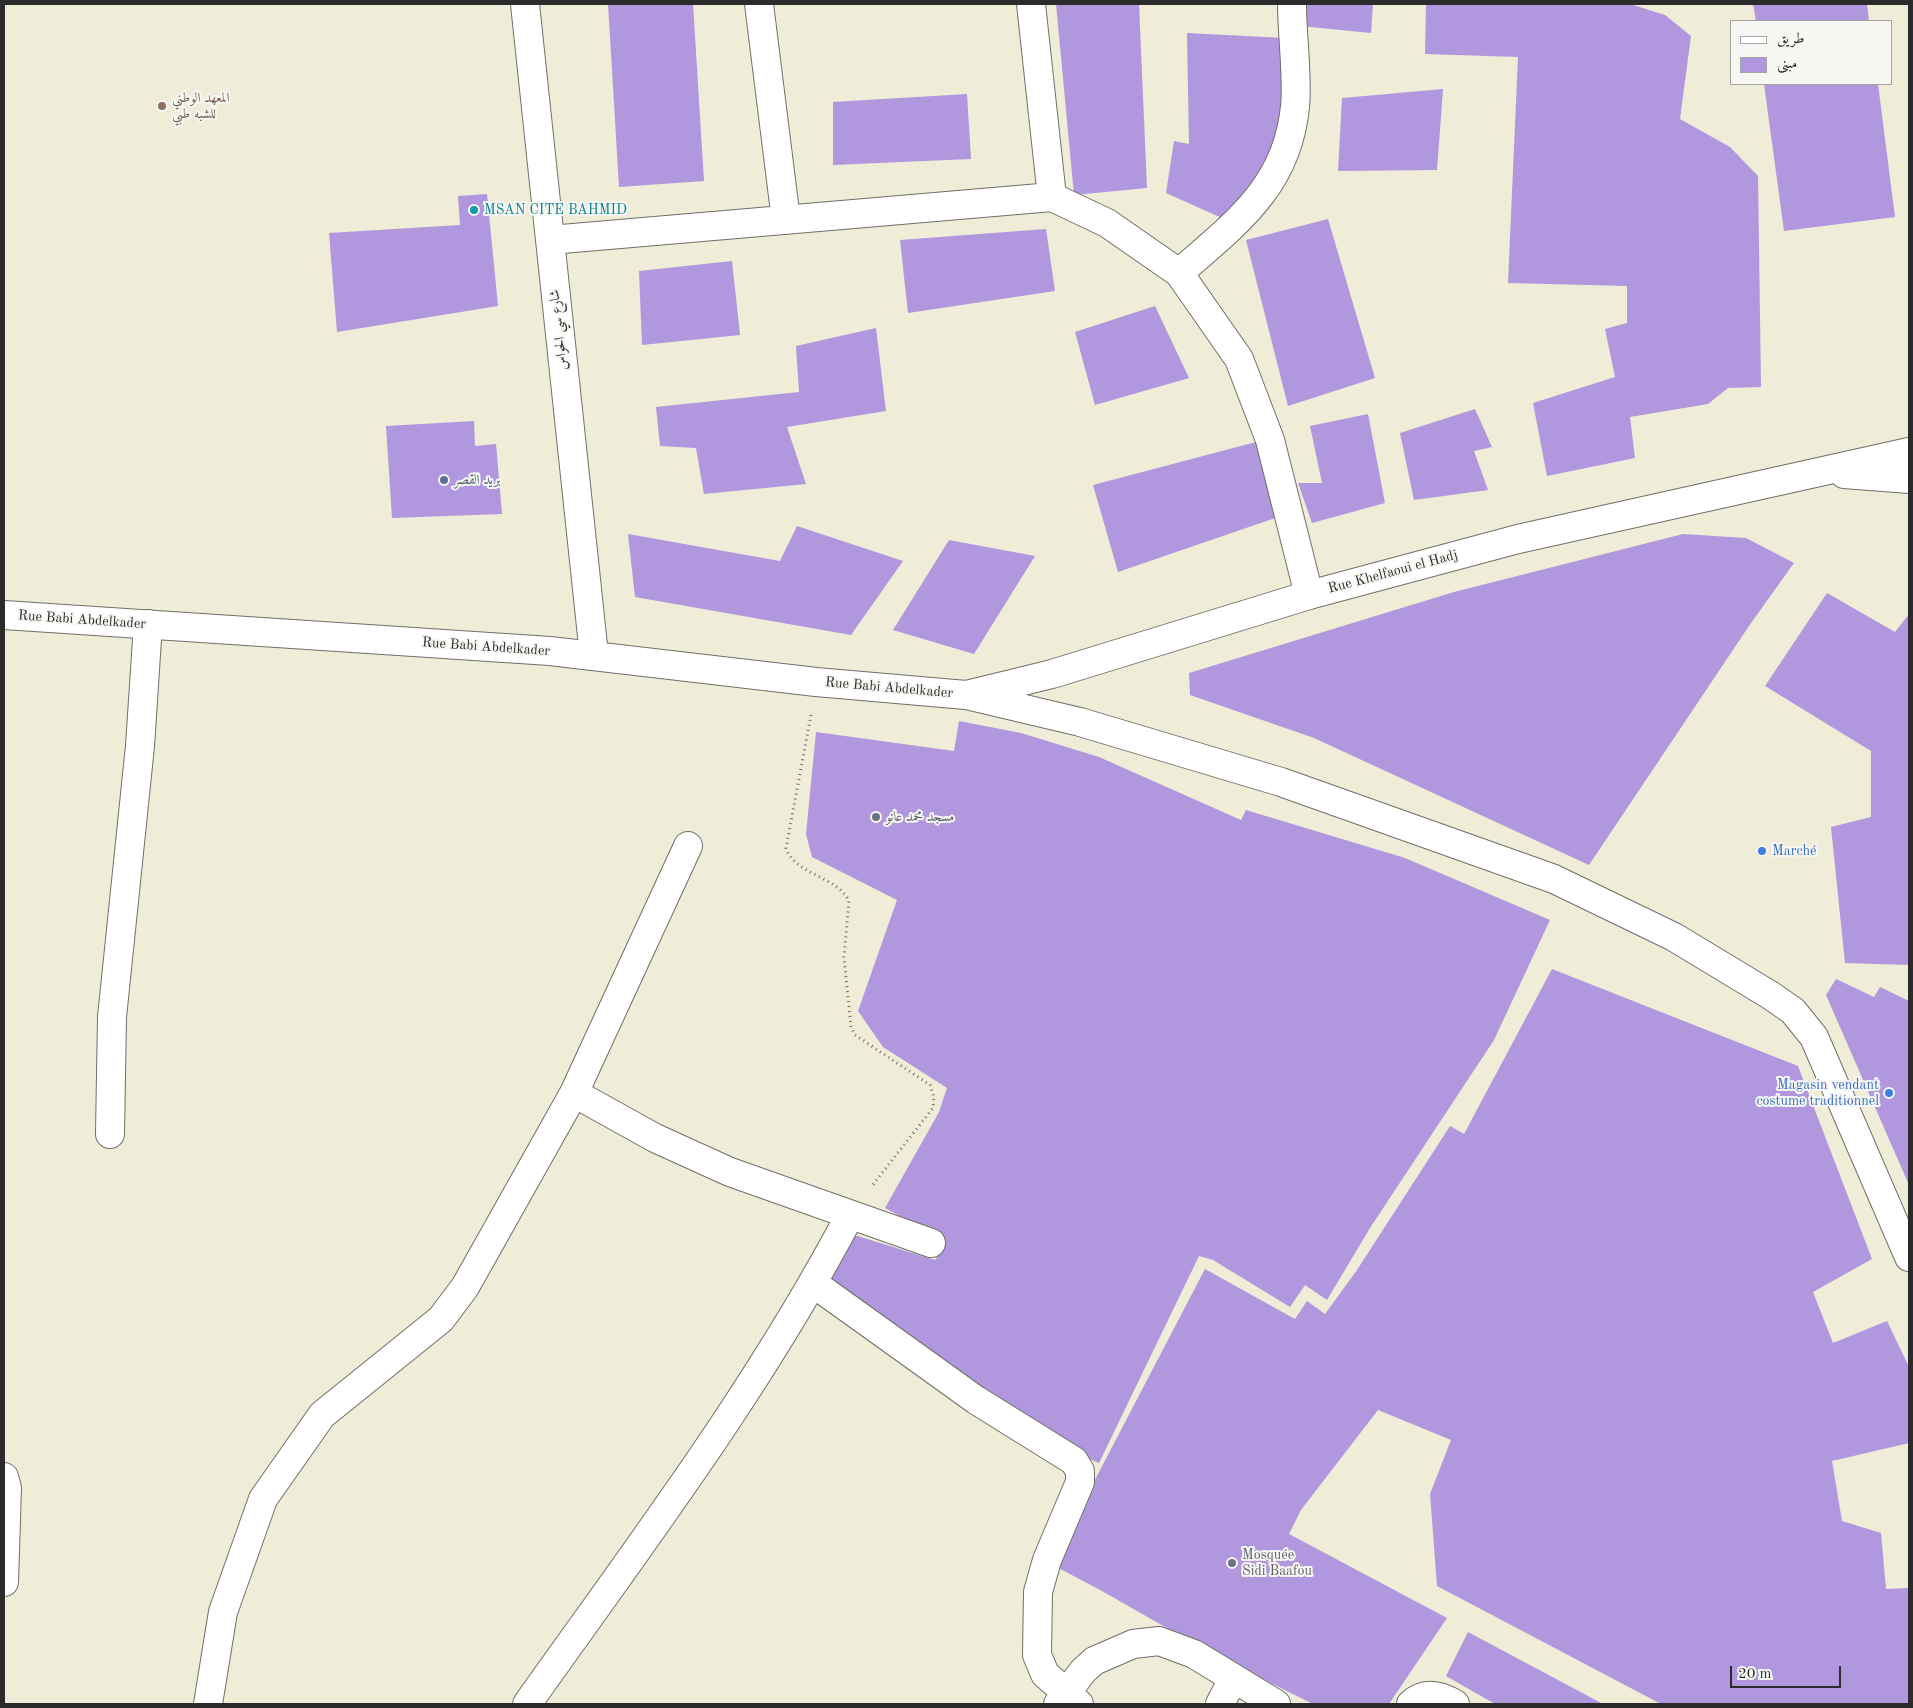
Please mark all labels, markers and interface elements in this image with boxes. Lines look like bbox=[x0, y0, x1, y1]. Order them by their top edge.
legend bbox=[1730, 20, 1893, 85]
text: طريق bbox=[1777, 32, 1804, 47]
text: مبنى bbox=[1777, 57, 1797, 72]
place label: المعهد الوطني للشبه طبي bbox=[172, 90, 230, 122]
marker: المعهد الوطني للشبه طبي bbox=[156, 100, 168, 112]
place label: MSAN CITE BAHMID bbox=[484, 202, 627, 218]
marker: MSAN CITE BAHMID bbox=[468, 204, 480, 216]
street label: شارع سي الحواس bbox=[546, 289, 572, 371]
place label: بريد القصر bbox=[454, 472, 501, 488]
marker: بريد القصر bbox=[438, 474, 450, 486]
street label: Rue Khelfaoui el Hadj bbox=[1326, 547, 1460, 597]
street label: Rue Babi Abdelkader bbox=[17, 607, 147, 633]
street label: Rue Babi Abdelkader bbox=[421, 634, 551, 660]
street label: Rue Babi Abdelkader bbox=[824, 674, 954, 702]
place label: مسجد محمد عانو bbox=[886, 809, 954, 825]
marker: مسجد محمد عانو bbox=[870, 811, 882, 823]
place label: Marché bbox=[1772, 843, 1817, 859]
marker: Marché bbox=[1756, 845, 1768, 857]
place label: Magasin vendant costume traditionnel bbox=[1756, 1077, 1879, 1110]
marker: Magasin vendant costume traditionnel bbox=[1883, 1087, 1895, 1099]
place label: Mosquée Sidi Baafou bbox=[1242, 1547, 1312, 1580]
marker: Mosquée Sidi Baafou bbox=[1226, 1557, 1238, 1569]
scale bar bbox=[1733, 1656, 1844, 1688]
text: 20 m bbox=[1738, 1667, 1772, 1682]

